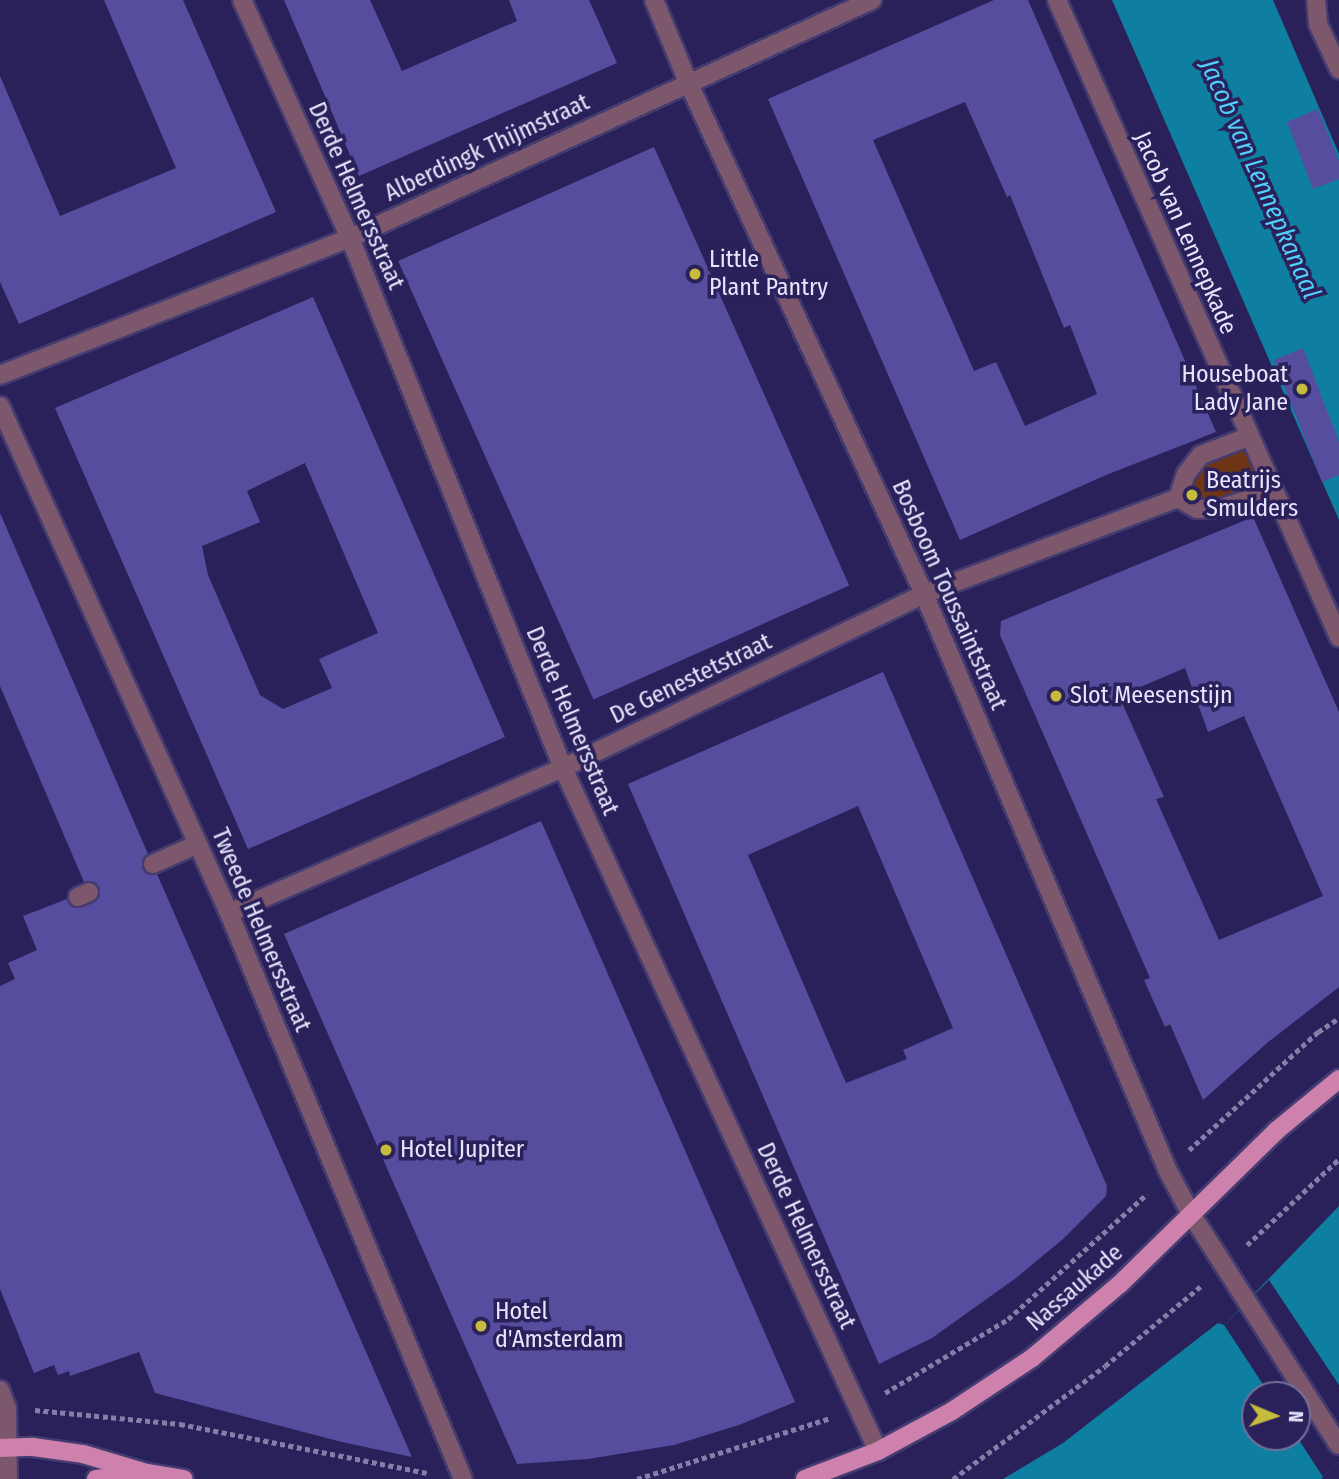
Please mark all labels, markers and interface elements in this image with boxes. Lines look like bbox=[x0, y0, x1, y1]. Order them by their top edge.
water label: Jacob van Lennepkanaal bbox=[1193, 54, 1327, 304]
street label: Alberdingk Thijmstraat bbox=[380, 88, 594, 208]
street label: Derde Helmersstraat bbox=[302, 98, 410, 294]
street label: Jacob van Lennepkade bbox=[1127, 127, 1243, 339]
place label: Little Plant Pantry bbox=[709, 246, 828, 302]
marker: Little Plant Pantry bbox=[687, 266, 703, 282]
place label: Houseboat Lady Jane bbox=[1181, 361, 1288, 417]
marker: Houseboat Lady Jane bbox=[1294, 381, 1310, 397]
place label: Beatrijs Smulders bbox=[1206, 467, 1298, 523]
street label: Bosboom Toussaintstraat bbox=[885, 476, 1013, 714]
marker: Beatrijs Smulders bbox=[1184, 487, 1200, 503]
street label: Derde Helmersstraat bbox=[519, 622, 625, 820]
street label: De Genestetstraat bbox=[606, 627, 776, 731]
place label: Slot Meesenstijn bbox=[1070, 682, 1233, 710]
marker: Slot Meesenstijn bbox=[1048, 688, 1064, 704]
street label: Tweede Helmersstraat bbox=[205, 824, 317, 1036]
place label: Hotel Jupiter bbox=[400, 1136, 524, 1164]
street label: Derde Helmersstraat bbox=[750, 1138, 862, 1334]
marker: Hotel Jupiter bbox=[378, 1142, 394, 1158]
street label: Nassaukade bbox=[1021, 1238, 1129, 1338]
place label: Hotel d'Amsterdam bbox=[495, 1298, 623, 1354]
marker: Hotel d'Amsterdam bbox=[473, 1318, 489, 1334]
north arrow bbox=[1241, 1381, 1311, 1451]
text: N bbox=[1284, 1411, 1307, 1423]

